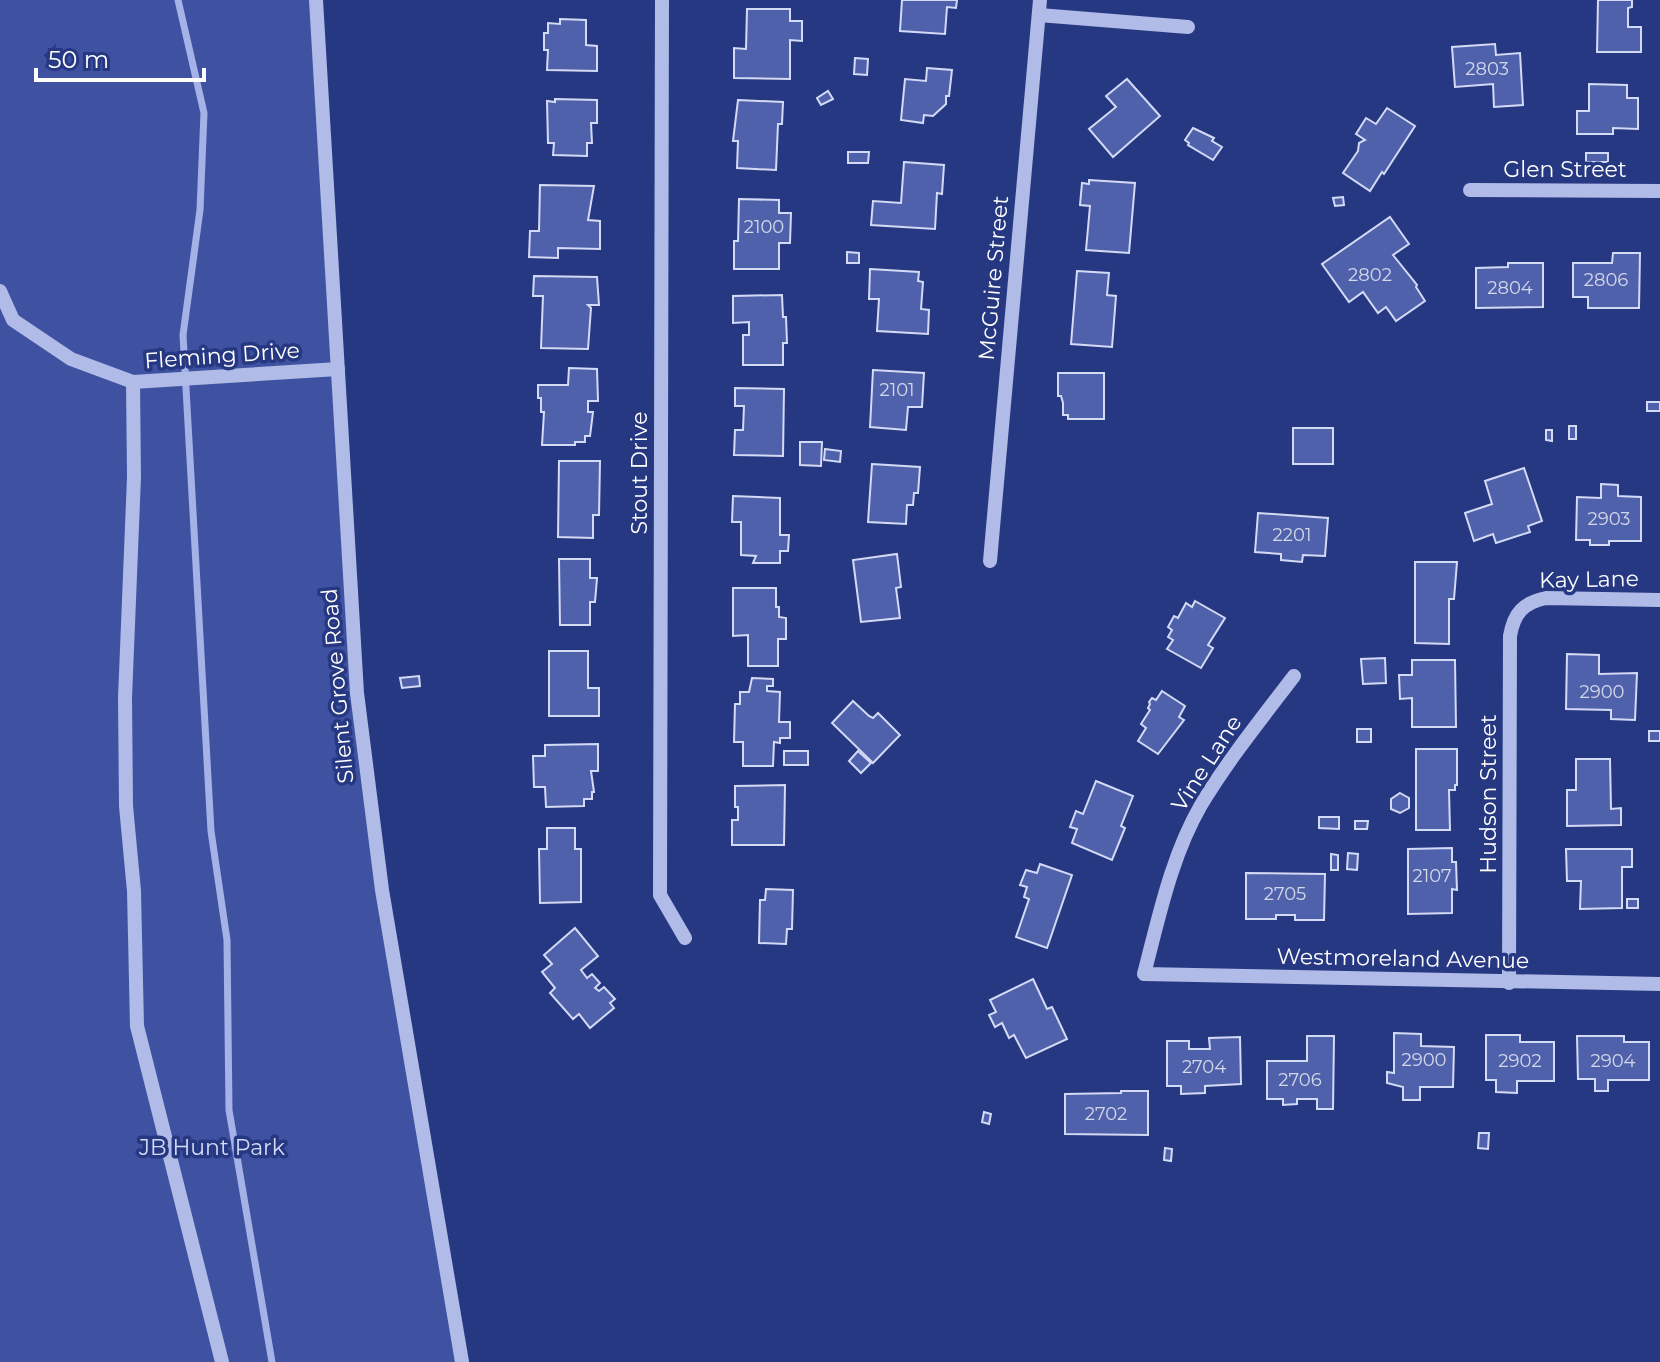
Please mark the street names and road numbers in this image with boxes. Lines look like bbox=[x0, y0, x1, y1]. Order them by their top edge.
street label: Glen Street bbox=[1503, 156, 1627, 183]
street label: McGuire Street bbox=[973, 195, 1014, 362]
street label: Fleming Drive bbox=[143, 337, 301, 374]
street label: Stout Drive bbox=[626, 412, 653, 534]
street label: Kay Lane bbox=[1539, 565, 1639, 594]
street label: Silent Grove Road bbox=[316, 587, 359, 784]
street label: Vine Lane bbox=[1165, 710, 1247, 816]
street label: Hudson Street bbox=[1475, 714, 1502, 874]
street label: Westmoreland Avenue bbox=[1276, 943, 1530, 974]

